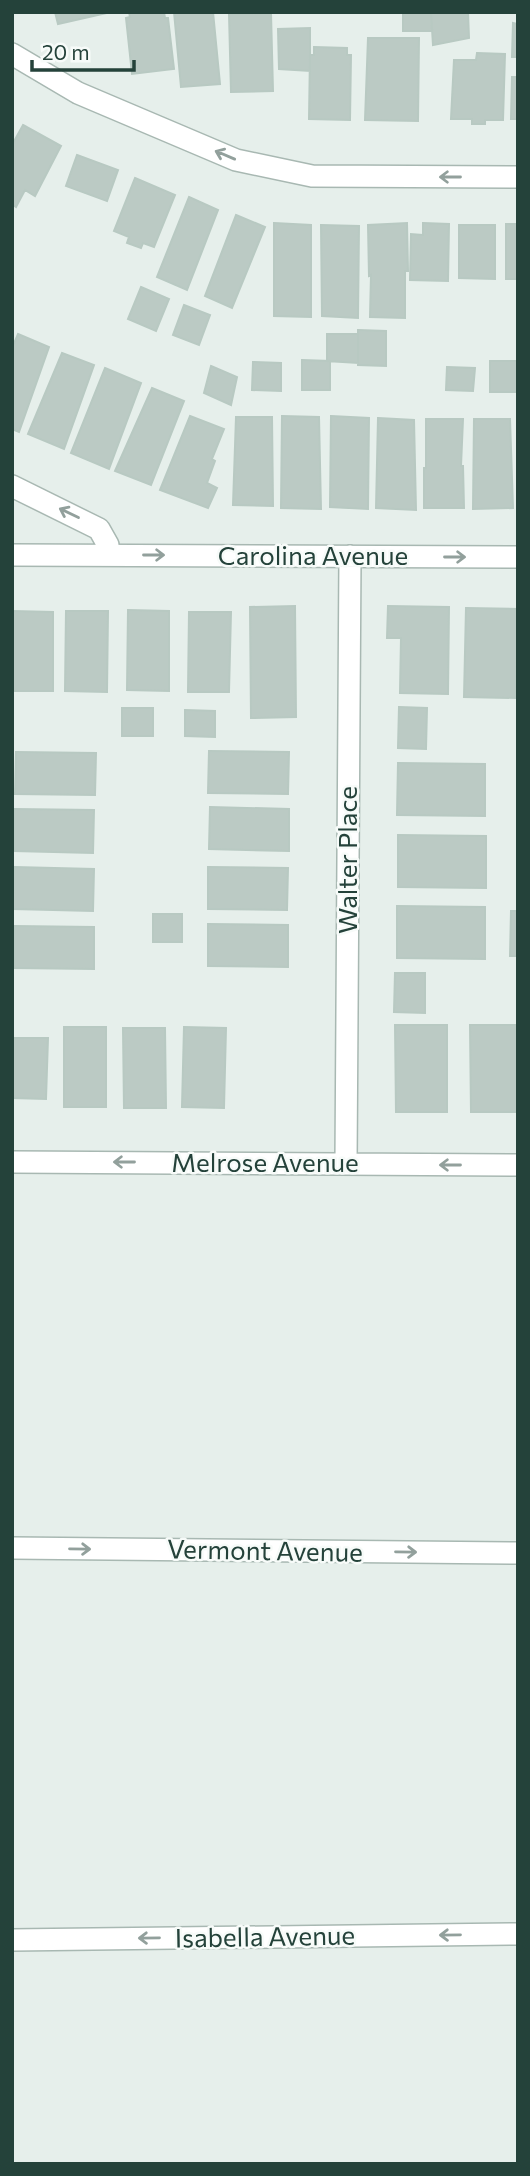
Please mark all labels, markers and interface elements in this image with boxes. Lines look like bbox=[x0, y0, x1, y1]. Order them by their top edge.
scale bar bbox=[32, 28, 133, 72]
text: 20 m bbox=[42, 39, 90, 64]
one-way arrow bbox=[214, 148, 236, 161]
one-way arrow bbox=[438, 170, 461, 184]
one-way arrow bbox=[59, 506, 80, 520]
street label: Carolina Avenue bbox=[218, 539, 408, 570]
one-way arrow bbox=[142, 548, 165, 562]
one-way arrow bbox=[443, 550, 466, 564]
street label: Walter Place bbox=[331, 786, 362, 934]
street label: Melrose Avenue bbox=[171, 1146, 359, 1177]
one-way arrow bbox=[113, 1155, 136, 1169]
one-way arrow bbox=[438, 1158, 461, 1172]
street label: Vermont Avenue bbox=[167, 1532, 363, 1567]
one-way arrow bbox=[69, 1542, 92, 1556]
one-way arrow bbox=[394, 1545, 417, 1559]
street label: Isabella Avenue bbox=[175, 1918, 355, 1953]
one-way arrow bbox=[438, 1928, 461, 1942]
one-way arrow bbox=[137, 1932, 160, 1945]

